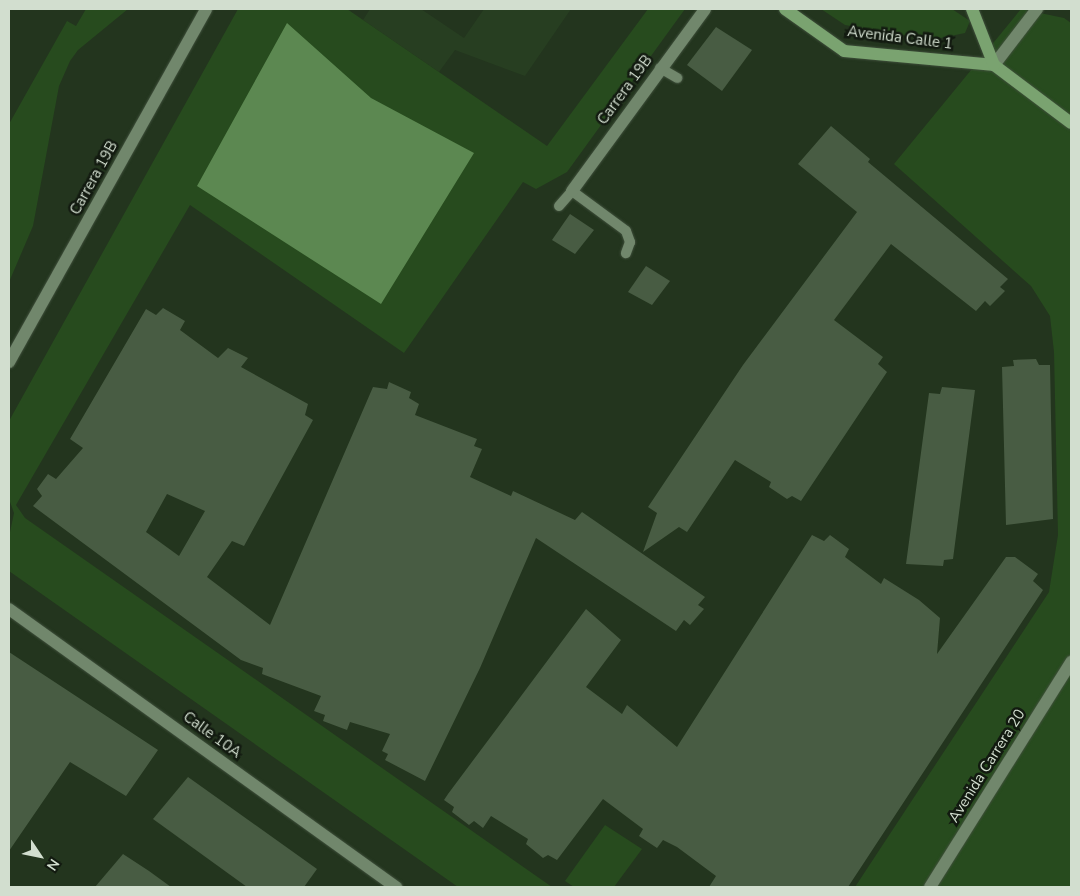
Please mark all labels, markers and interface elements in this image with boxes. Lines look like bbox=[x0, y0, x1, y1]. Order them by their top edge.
street label: Avenida Calle 1 bbox=[846, 23, 954, 53]
street label: Carrera 19B bbox=[594, 52, 656, 128]
street label: Carrera 19B bbox=[66, 138, 122, 218]
street label: Avenida Carrera 20 bbox=[945, 706, 1029, 826]
street label: Calle 10A bbox=[179, 708, 245, 762]
north arrow bbox=[15, 831, 65, 881]
text: N bbox=[42, 855, 64, 874]

